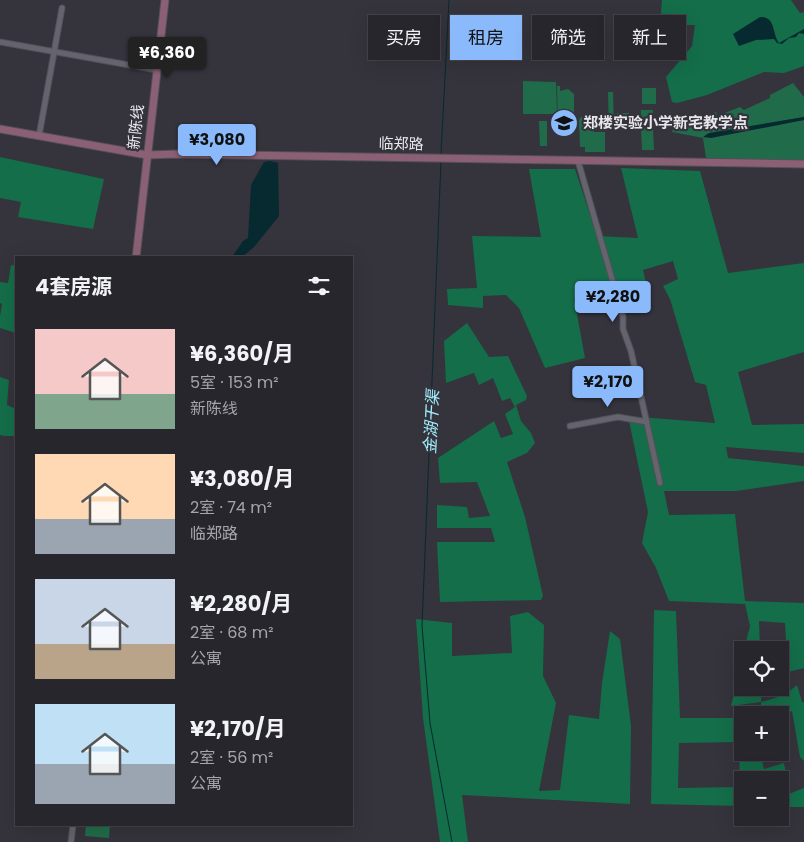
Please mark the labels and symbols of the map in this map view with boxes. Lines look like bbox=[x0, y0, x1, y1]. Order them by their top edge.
pin: ¥6,360 bbox=[126, 36, 208, 79]
street label: 新陈线 bbox=[123, 103, 148, 150]
school or university icon: 郑楼实验小学新宅教学点 bbox=[549, 108, 579, 138]
place label: 郑楼实验小学新宅教学点 bbox=[583, 112, 748, 133]
pin: ¥3,080 bbox=[176, 124, 258, 166]
street label: 临郑路 bbox=[378, 133, 424, 154]
pin: ¥2,280 bbox=[572, 280, 654, 323]
pin: ¥2,170 bbox=[567, 366, 649, 408]
water label: 金湖干渠 bbox=[418, 387, 445, 455]

